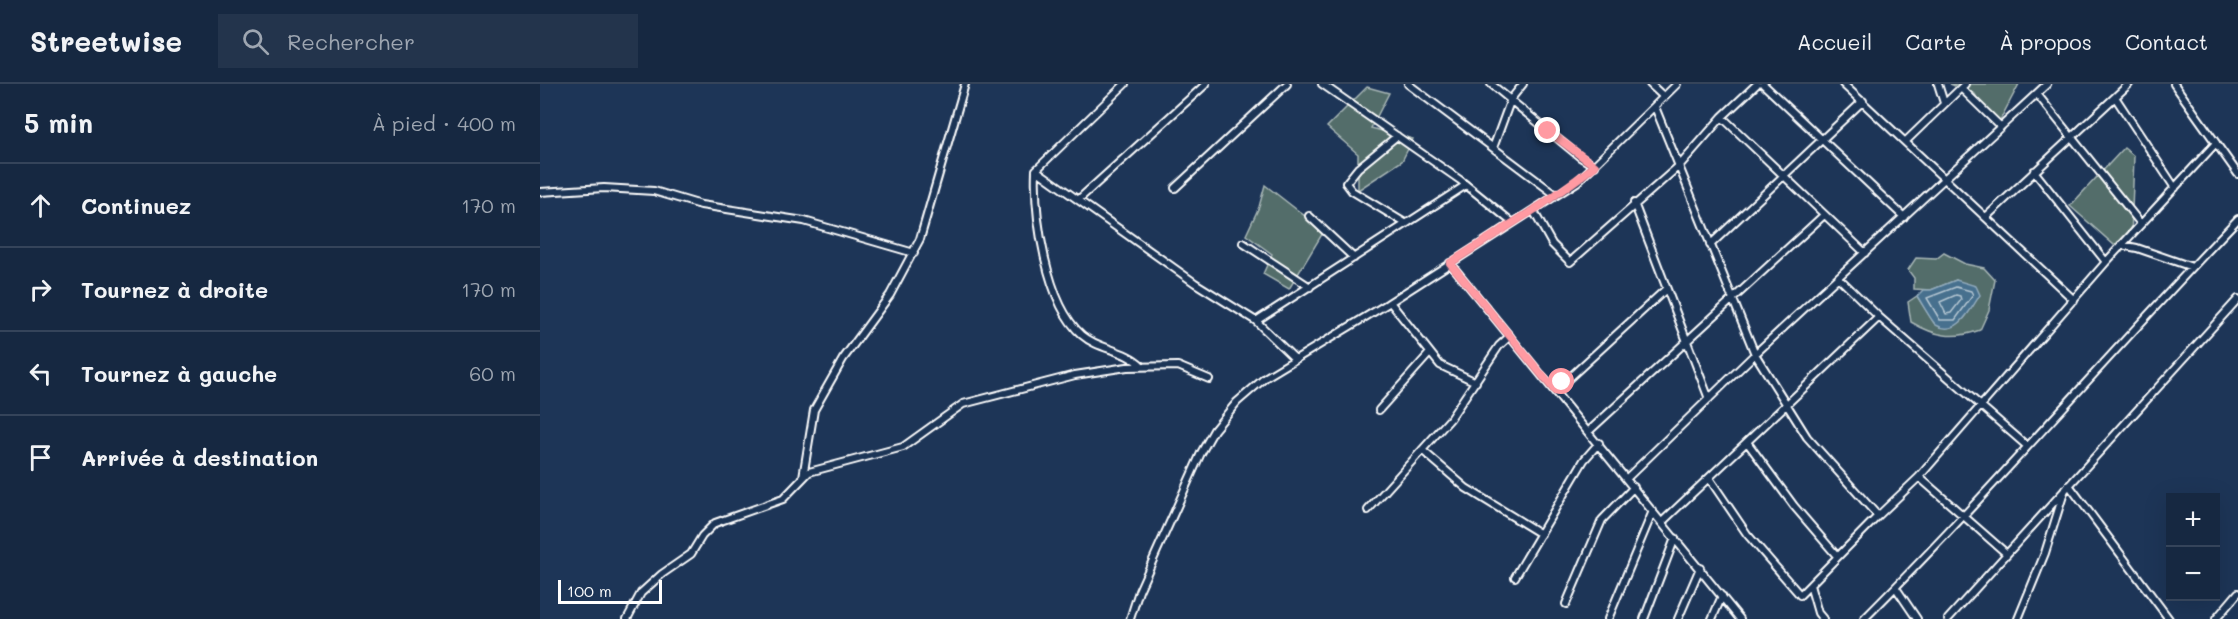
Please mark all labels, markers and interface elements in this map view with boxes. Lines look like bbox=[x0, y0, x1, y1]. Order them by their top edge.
search box bbox=[218, 14, 638, 68]
text: Streetwise bbox=[30, 23, 182, 59]
icon: search bbox=[239, 25, 272, 58]
text: Rechercher bbox=[287, 27, 415, 56]
text: Accueil bbox=[1797, 28, 1872, 55]
text: Carte bbox=[1905, 28, 1966, 55]
text: À propos bbox=[1999, 28, 2092, 55]
text: Contact bbox=[2125, 28, 2208, 55]
text: 5 min bbox=[24, 106, 93, 140]
text: À pied · 400 m bbox=[372, 110, 516, 136]
route end bbox=[1534, 117, 1560, 143]
icon: ahead bbox=[24, 189, 57, 222]
text: Continuez bbox=[81, 191, 191, 220]
text: 170 m bbox=[461, 192, 516, 218]
icon: right bbox=[24, 273, 57, 306]
text: Tournez à droite bbox=[81, 275, 268, 304]
text: 170 m bbox=[461, 276, 516, 302]
icon: left bbox=[24, 357, 57, 390]
text: Tournez à gauche bbox=[81, 359, 277, 388]
text: 60 m bbox=[469, 360, 516, 386]
route start bbox=[1548, 368, 1574, 394]
icon: arrive bbox=[24, 441, 57, 474]
text: Arrivée à destination bbox=[81, 443, 318, 472]
map controls bbox=[2166, 493, 2220, 601]
button: + bbox=[2166, 493, 2220, 547]
button: − bbox=[2166, 547, 2220, 601]
scale bar bbox=[558, 577, 662, 604]
text: 100 m bbox=[567, 580, 612, 601]

